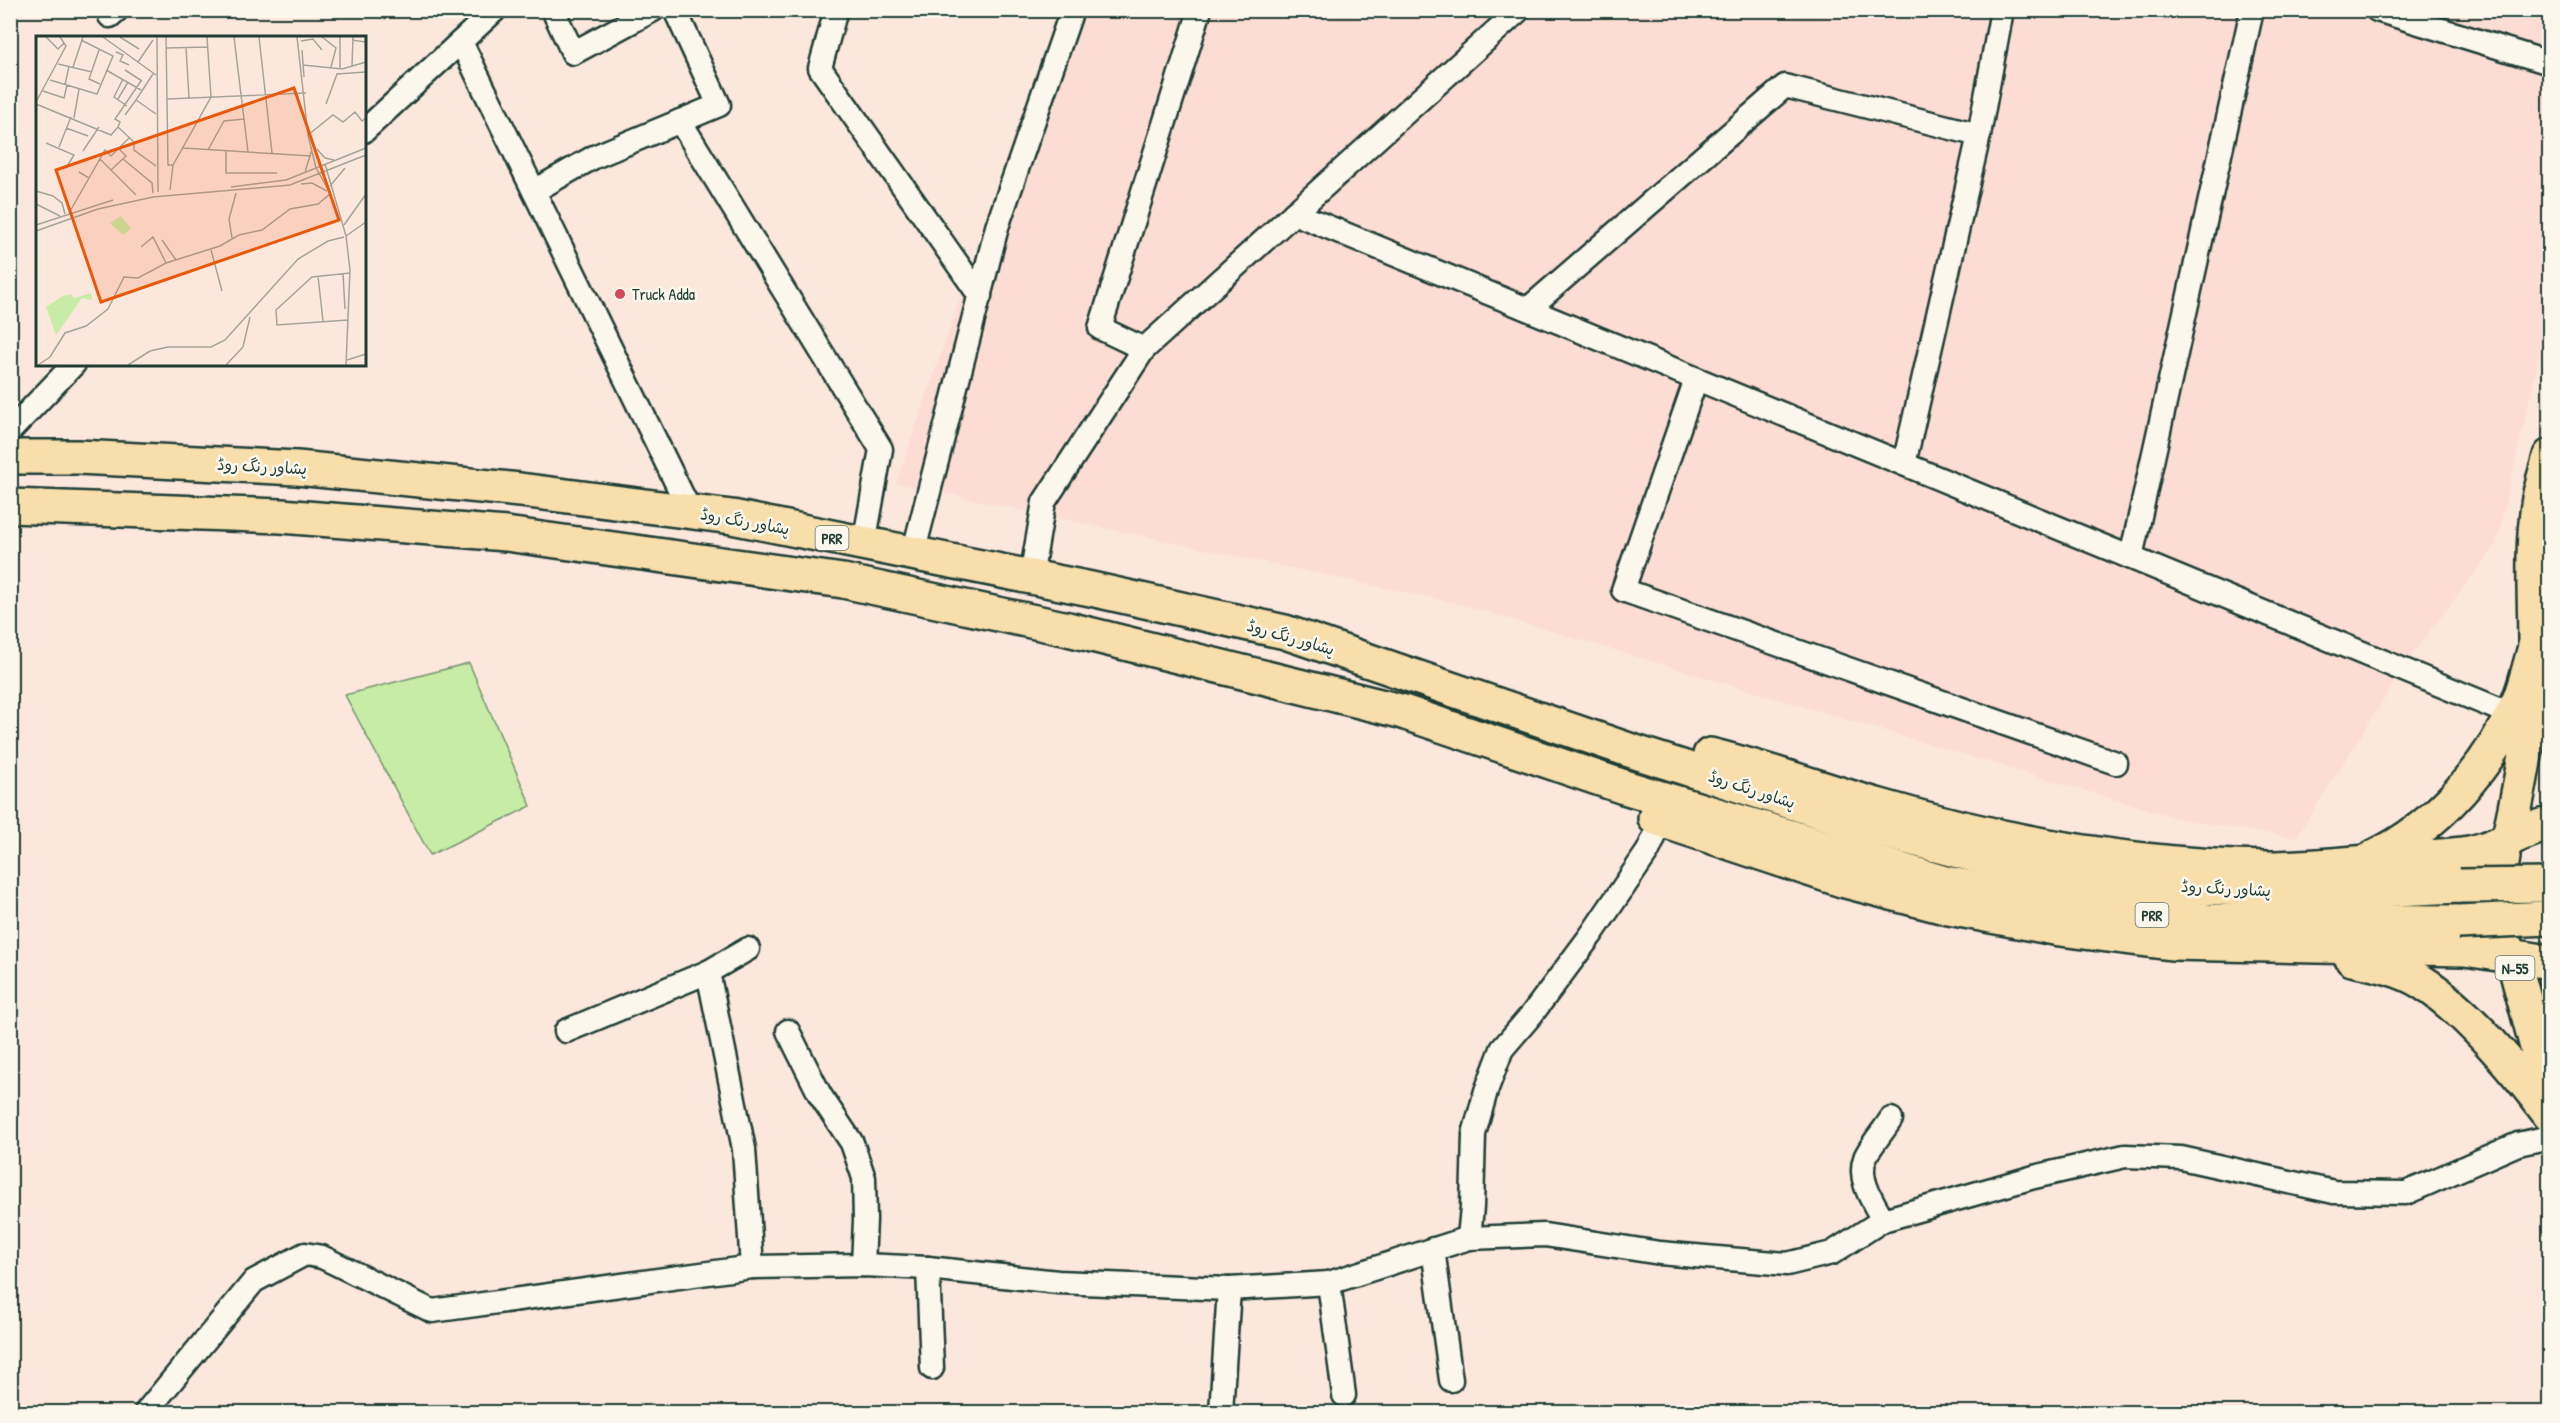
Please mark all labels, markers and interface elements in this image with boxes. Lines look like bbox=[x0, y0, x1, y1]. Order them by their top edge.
inset map bbox=[36, 36, 366, 366]
place label: Truck Adda bbox=[632, 283, 695, 305]
marker: Truck Adda bbox=[613, 287, 627, 301]
street label: پشاور رنگ روڈ bbox=[217, 453, 307, 479]
street label: پشاور رنگ روڈ bbox=[699, 502, 791, 540]
road number: PRR bbox=[816, 526, 848, 550]
street label: پشاور رنگ روڈ bbox=[1245, 614, 1337, 660]
street label: پشاور رنگ روڈ bbox=[1706, 765, 1798, 813]
street label: پشاور رنگ روڈ bbox=[2181, 875, 2271, 901]
road number: PRR bbox=[2136, 903, 2168, 927]
road number: N-55 bbox=[2496, 956, 2534, 980]

